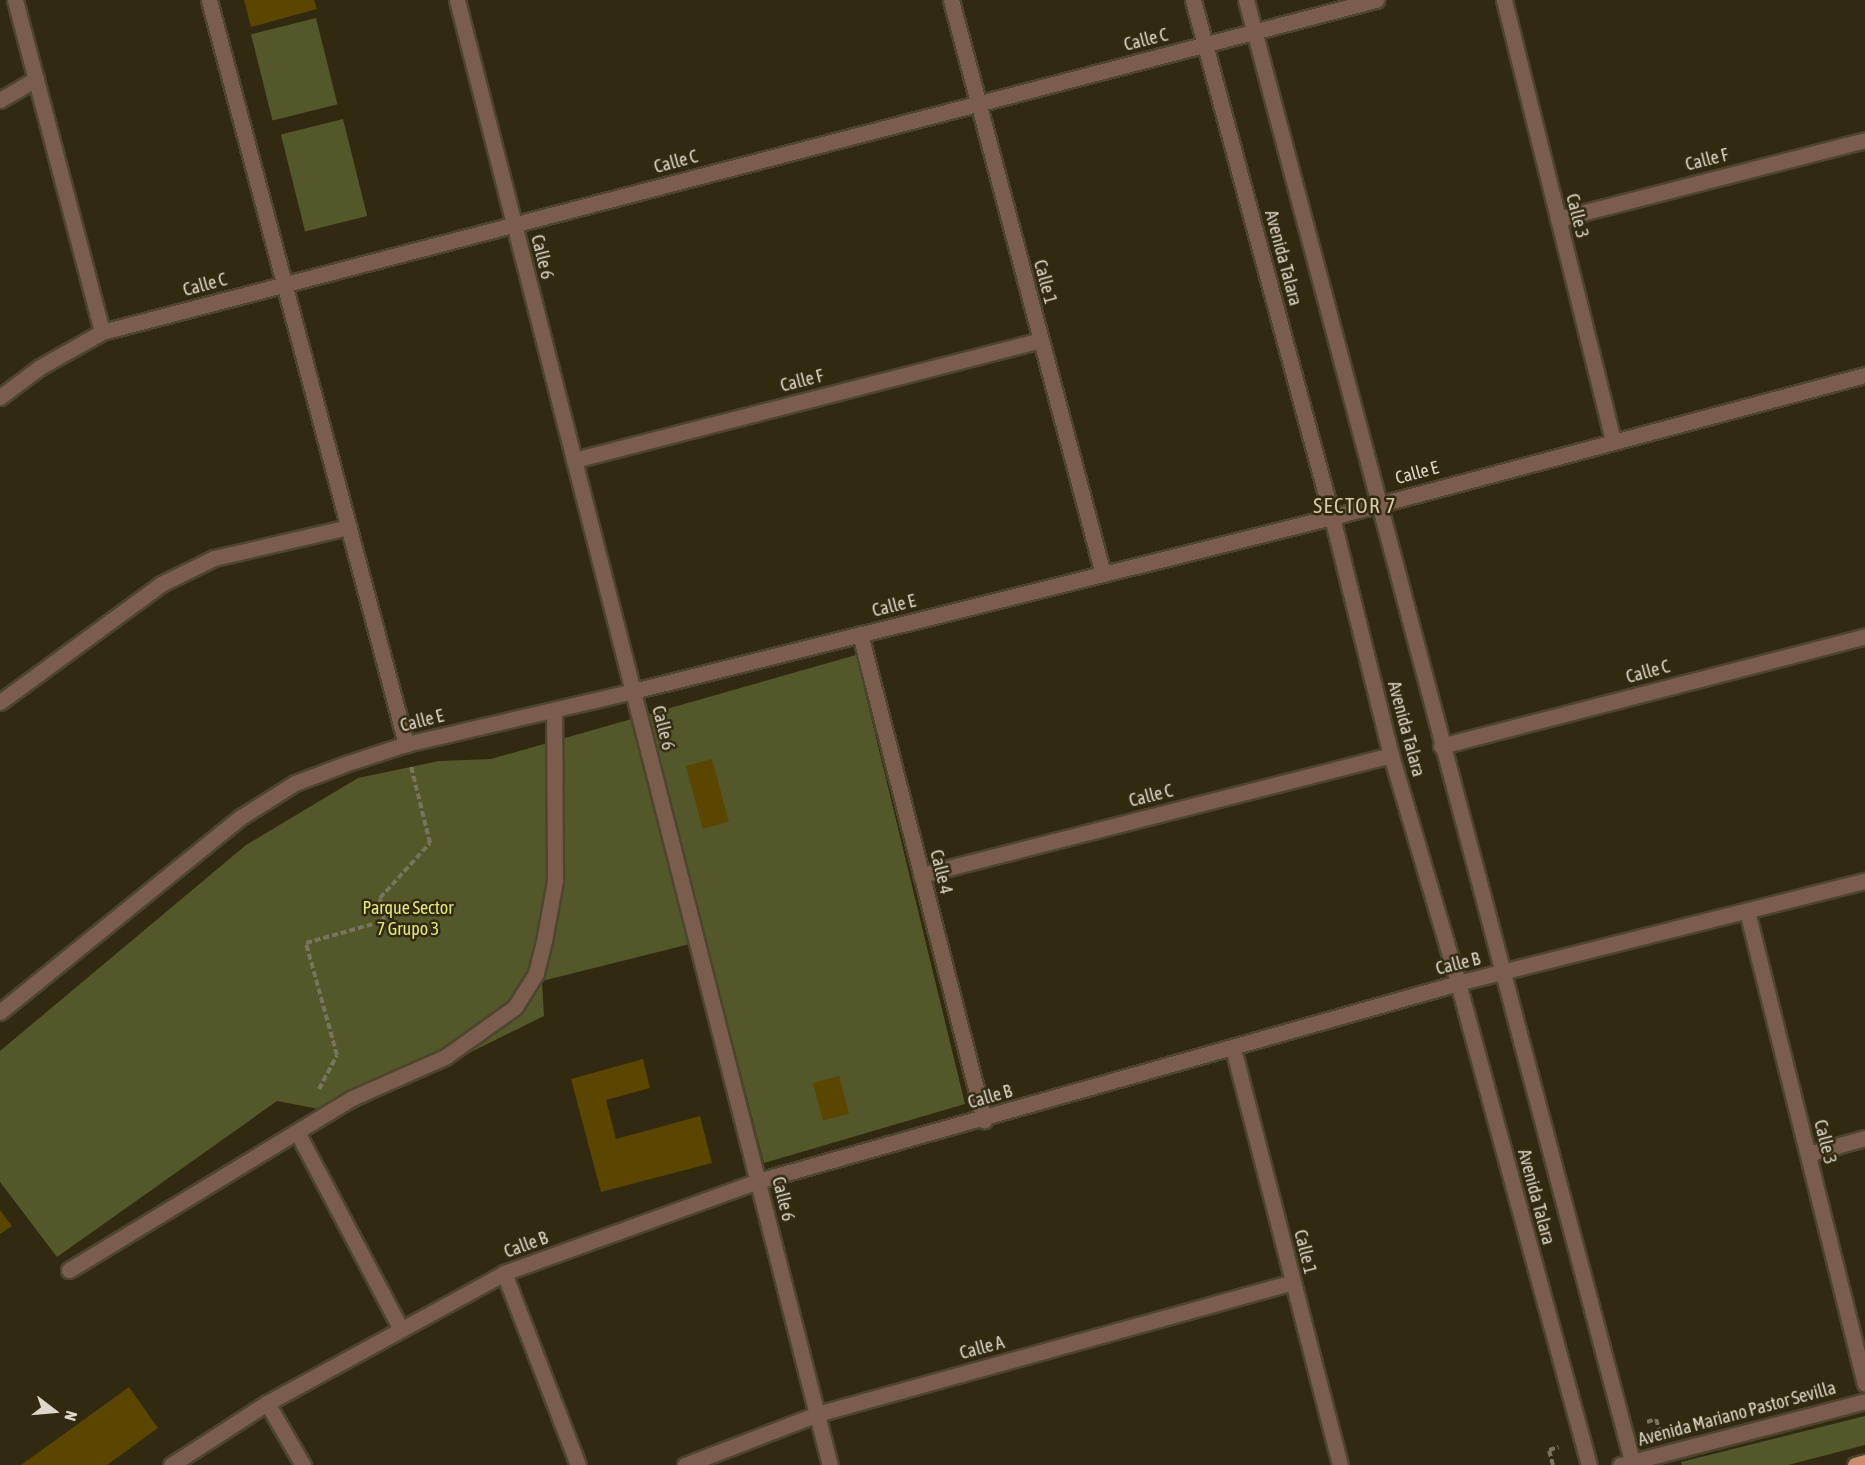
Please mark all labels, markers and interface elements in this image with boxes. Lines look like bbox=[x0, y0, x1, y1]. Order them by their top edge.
street label: Calle C bbox=[1122, 24, 1170, 56]
street label: Calle F bbox=[1683, 144, 1731, 176]
street label: Calle C bbox=[652, 146, 700, 178]
street label: Calle 3 bbox=[1561, 192, 1593, 240]
street label: Avenida Talara bbox=[1260, 208, 1306, 308]
street label: Calle 6 bbox=[526, 233, 558, 281]
street label: Calle 1 bbox=[1029, 258, 1061, 306]
street label: Calle C bbox=[181, 269, 229, 301]
street label: Calle F bbox=[778, 365, 826, 397]
street label: Calle E bbox=[1393, 457, 1441, 489]
district label: SECTOR 7 bbox=[1313, 492, 1397, 518]
street label: Calle E bbox=[870, 590, 918, 622]
street label: Calle C bbox=[1624, 656, 1672, 688]
street label: Avenida Talara bbox=[1383, 679, 1429, 779]
street label: Calle 6 bbox=[647, 704, 679, 752]
street label: Calle E bbox=[398, 705, 446, 737]
street label: Calle C bbox=[1127, 780, 1175, 812]
street label: Calle 4 bbox=[925, 848, 957, 896]
park label: Parque Sector 7 Grupo 3 bbox=[362, 898, 454, 940]
street label: Calle B bbox=[1434, 948, 1482, 980]
street label: Calle B bbox=[965, 1080, 1015, 1114]
street label: Calle 3 bbox=[1809, 1118, 1841, 1166]
street label: Avenida Talara bbox=[1513, 1147, 1559, 1247]
street label: Calle 6 bbox=[767, 1175, 799, 1223]
street label: Calle B bbox=[501, 1227, 551, 1263]
street label: Calle 1 bbox=[1289, 1228, 1321, 1276]
street label: Calle A bbox=[957, 1332, 1007, 1364]
street label: Avenida Mariano Pastor Sevilla bbox=[1636, 1377, 1838, 1451]
north arrow bbox=[24, 1381, 84, 1441]
text: N bbox=[61, 1409, 81, 1423]

